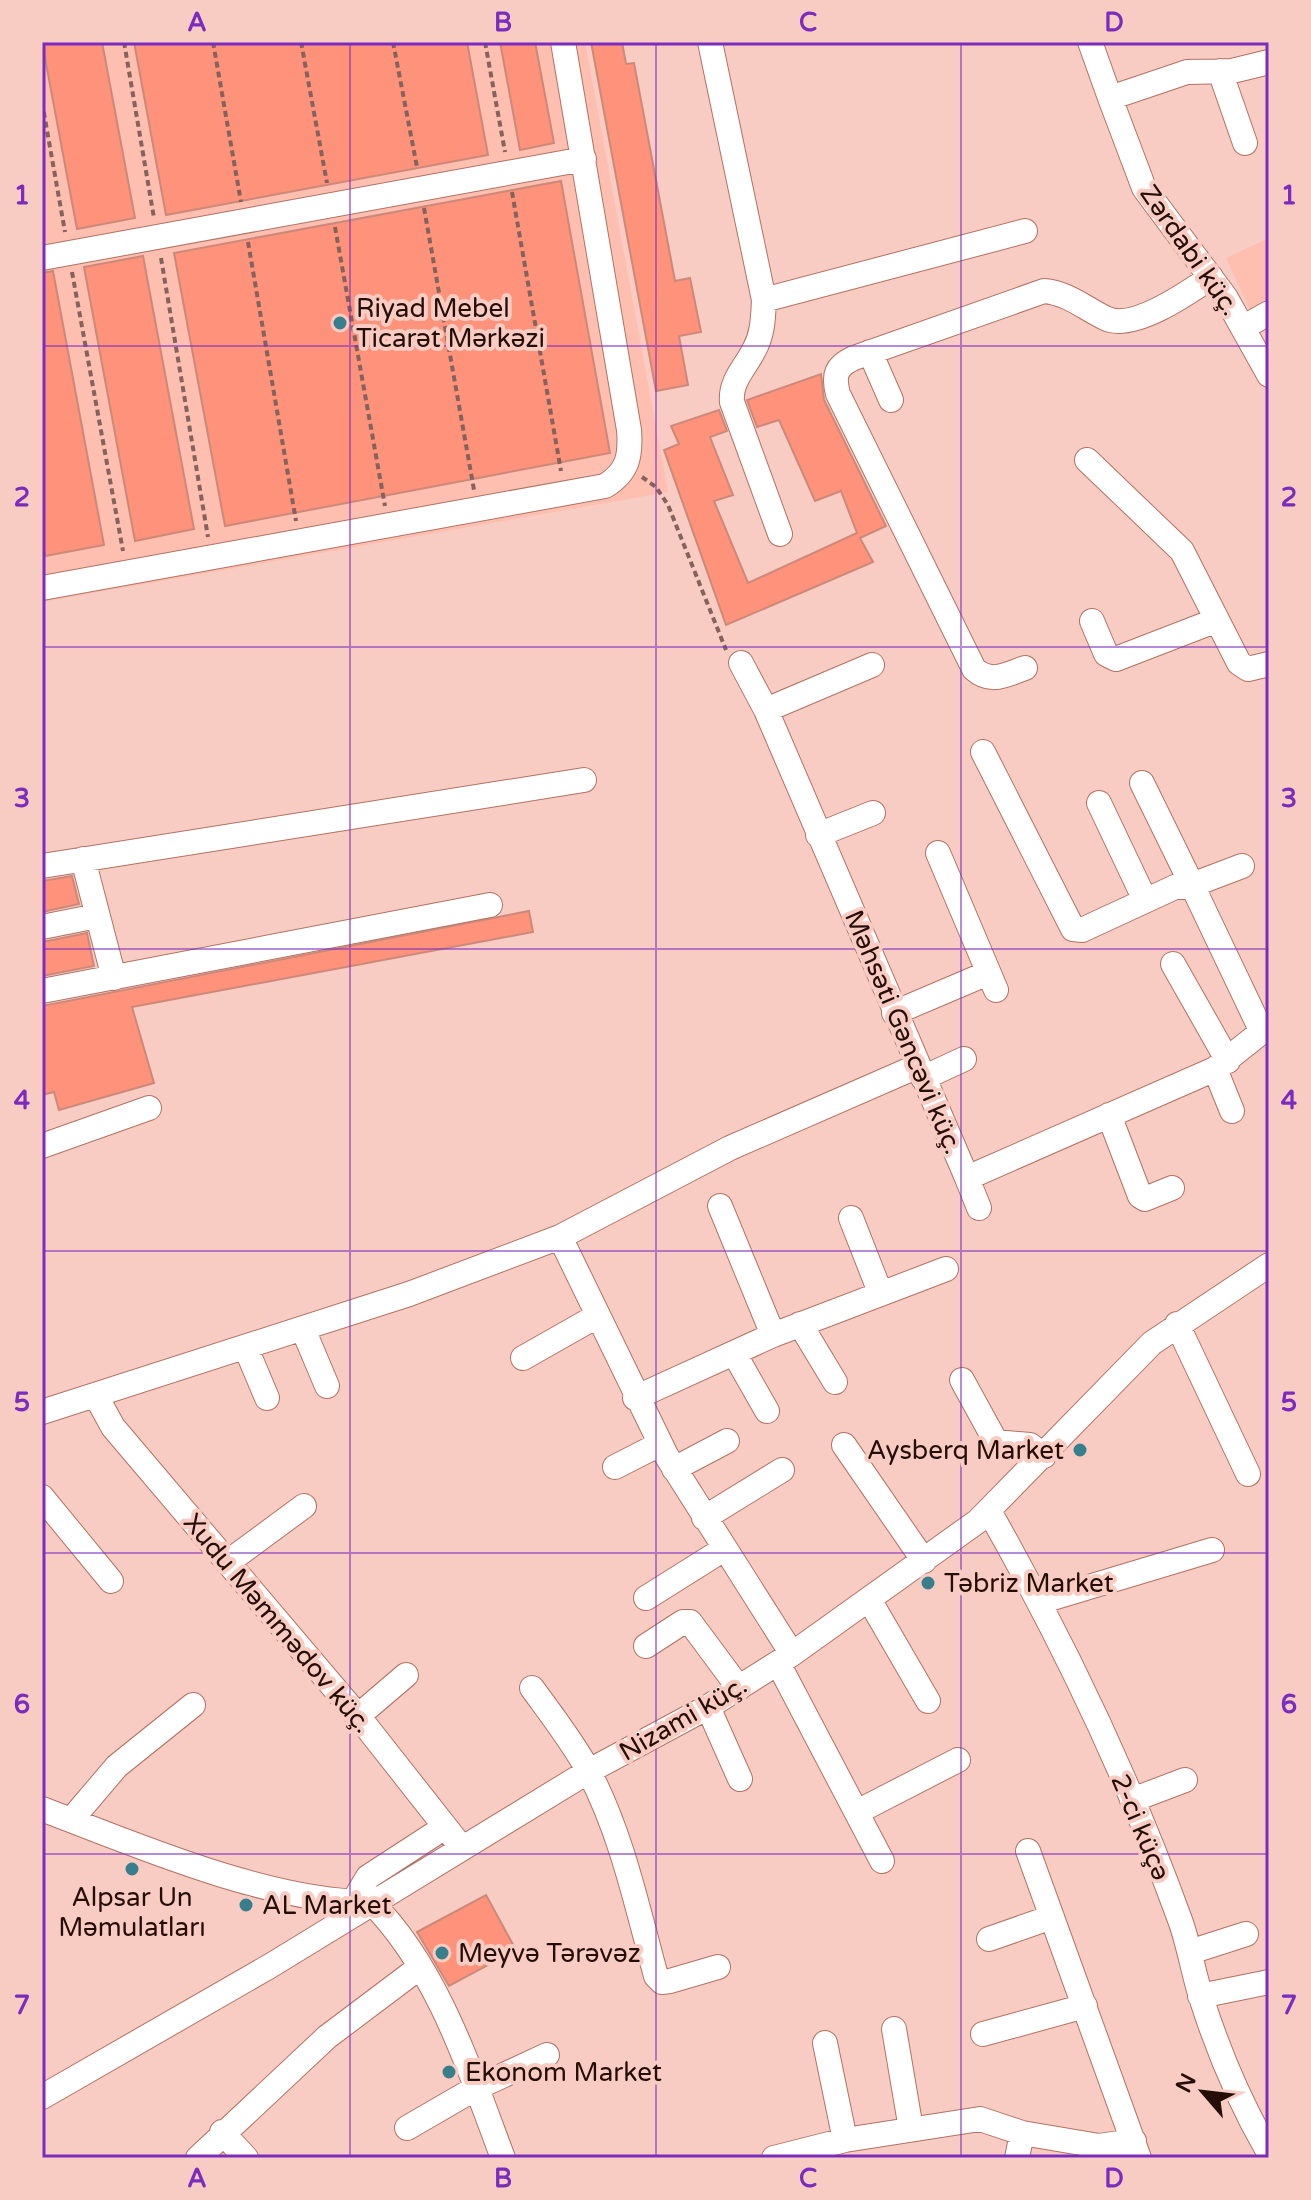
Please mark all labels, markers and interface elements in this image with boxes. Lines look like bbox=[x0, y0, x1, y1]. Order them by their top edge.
text: A bbox=[187, 7, 207, 38]
text: B bbox=[494, 7, 512, 38]
text: C bbox=[799, 7, 817, 38]
text: D bbox=[1104, 7, 1124, 38]
street label: Zərdabi küç. bbox=[1133, 179, 1246, 321]
text: 1 bbox=[14, 180, 30, 211]
text: 1 bbox=[1281, 180, 1297, 211]
place label: Riyad Mebel Ticarət Mərkəzi bbox=[356, 293, 545, 354]
marker: Riyad Mebel Ticarət Mərkəzi bbox=[331, 314, 349, 332]
text: 2 bbox=[14, 482, 30, 513]
text: 2 bbox=[1281, 482, 1297, 513]
text: 3 bbox=[14, 783, 30, 814]
text: 3 bbox=[1281, 783, 1297, 814]
street label: Məhsəti Gəncəvi küç. bbox=[838, 906, 969, 1159]
text: 4 bbox=[14, 1085, 30, 1116]
text: 4 bbox=[1281, 1085, 1297, 1116]
text: 5 bbox=[14, 1387, 30, 1418]
text: 5 bbox=[1281, 1387, 1297, 1418]
place label: Aysberq Market bbox=[867, 1435, 1064, 1466]
marker: Aysberq Market bbox=[1071, 1441, 1089, 1459]
street label: Xudu Məmmədov küç. bbox=[177, 1507, 378, 1739]
place label: Təbriz Market bbox=[944, 1568, 1114, 1599]
marker: Təbriz Market bbox=[919, 1574, 937, 1592]
street label: Nizami küç. bbox=[614, 1669, 753, 1767]
text: 6 bbox=[14, 1689, 30, 1720]
text: 6 bbox=[1281, 1689, 1297, 1720]
street label: 2-ci küçə bbox=[1104, 1769, 1177, 1885]
marker: Alpsar Un Məmulatları bbox=[123, 1860, 141, 1878]
place label: Alpsar Un Məmulatları bbox=[58, 1882, 206, 1943]
place label: AL Market bbox=[262, 1890, 391, 1921]
marker: AL Market bbox=[237, 1896, 255, 1914]
place label: Meyvə Tərəvəz bbox=[458, 1938, 641, 1969]
marker: Meyvə Tərəvəz bbox=[433, 1944, 451, 1962]
text: 7 bbox=[14, 1990, 30, 2021]
text: 7 bbox=[1281, 1990, 1297, 2021]
north arrow bbox=[1163, 2052, 1243, 2132]
place label: Ekonom Market bbox=[465, 2057, 662, 2088]
marker: Ekonom Market bbox=[440, 2063, 458, 2081]
text: N bbox=[1171, 2069, 1202, 2097]
text: A bbox=[187, 2163, 207, 2194]
text: B bbox=[494, 2163, 512, 2194]
text: C bbox=[799, 2163, 817, 2194]
text: D bbox=[1104, 2163, 1124, 2194]

